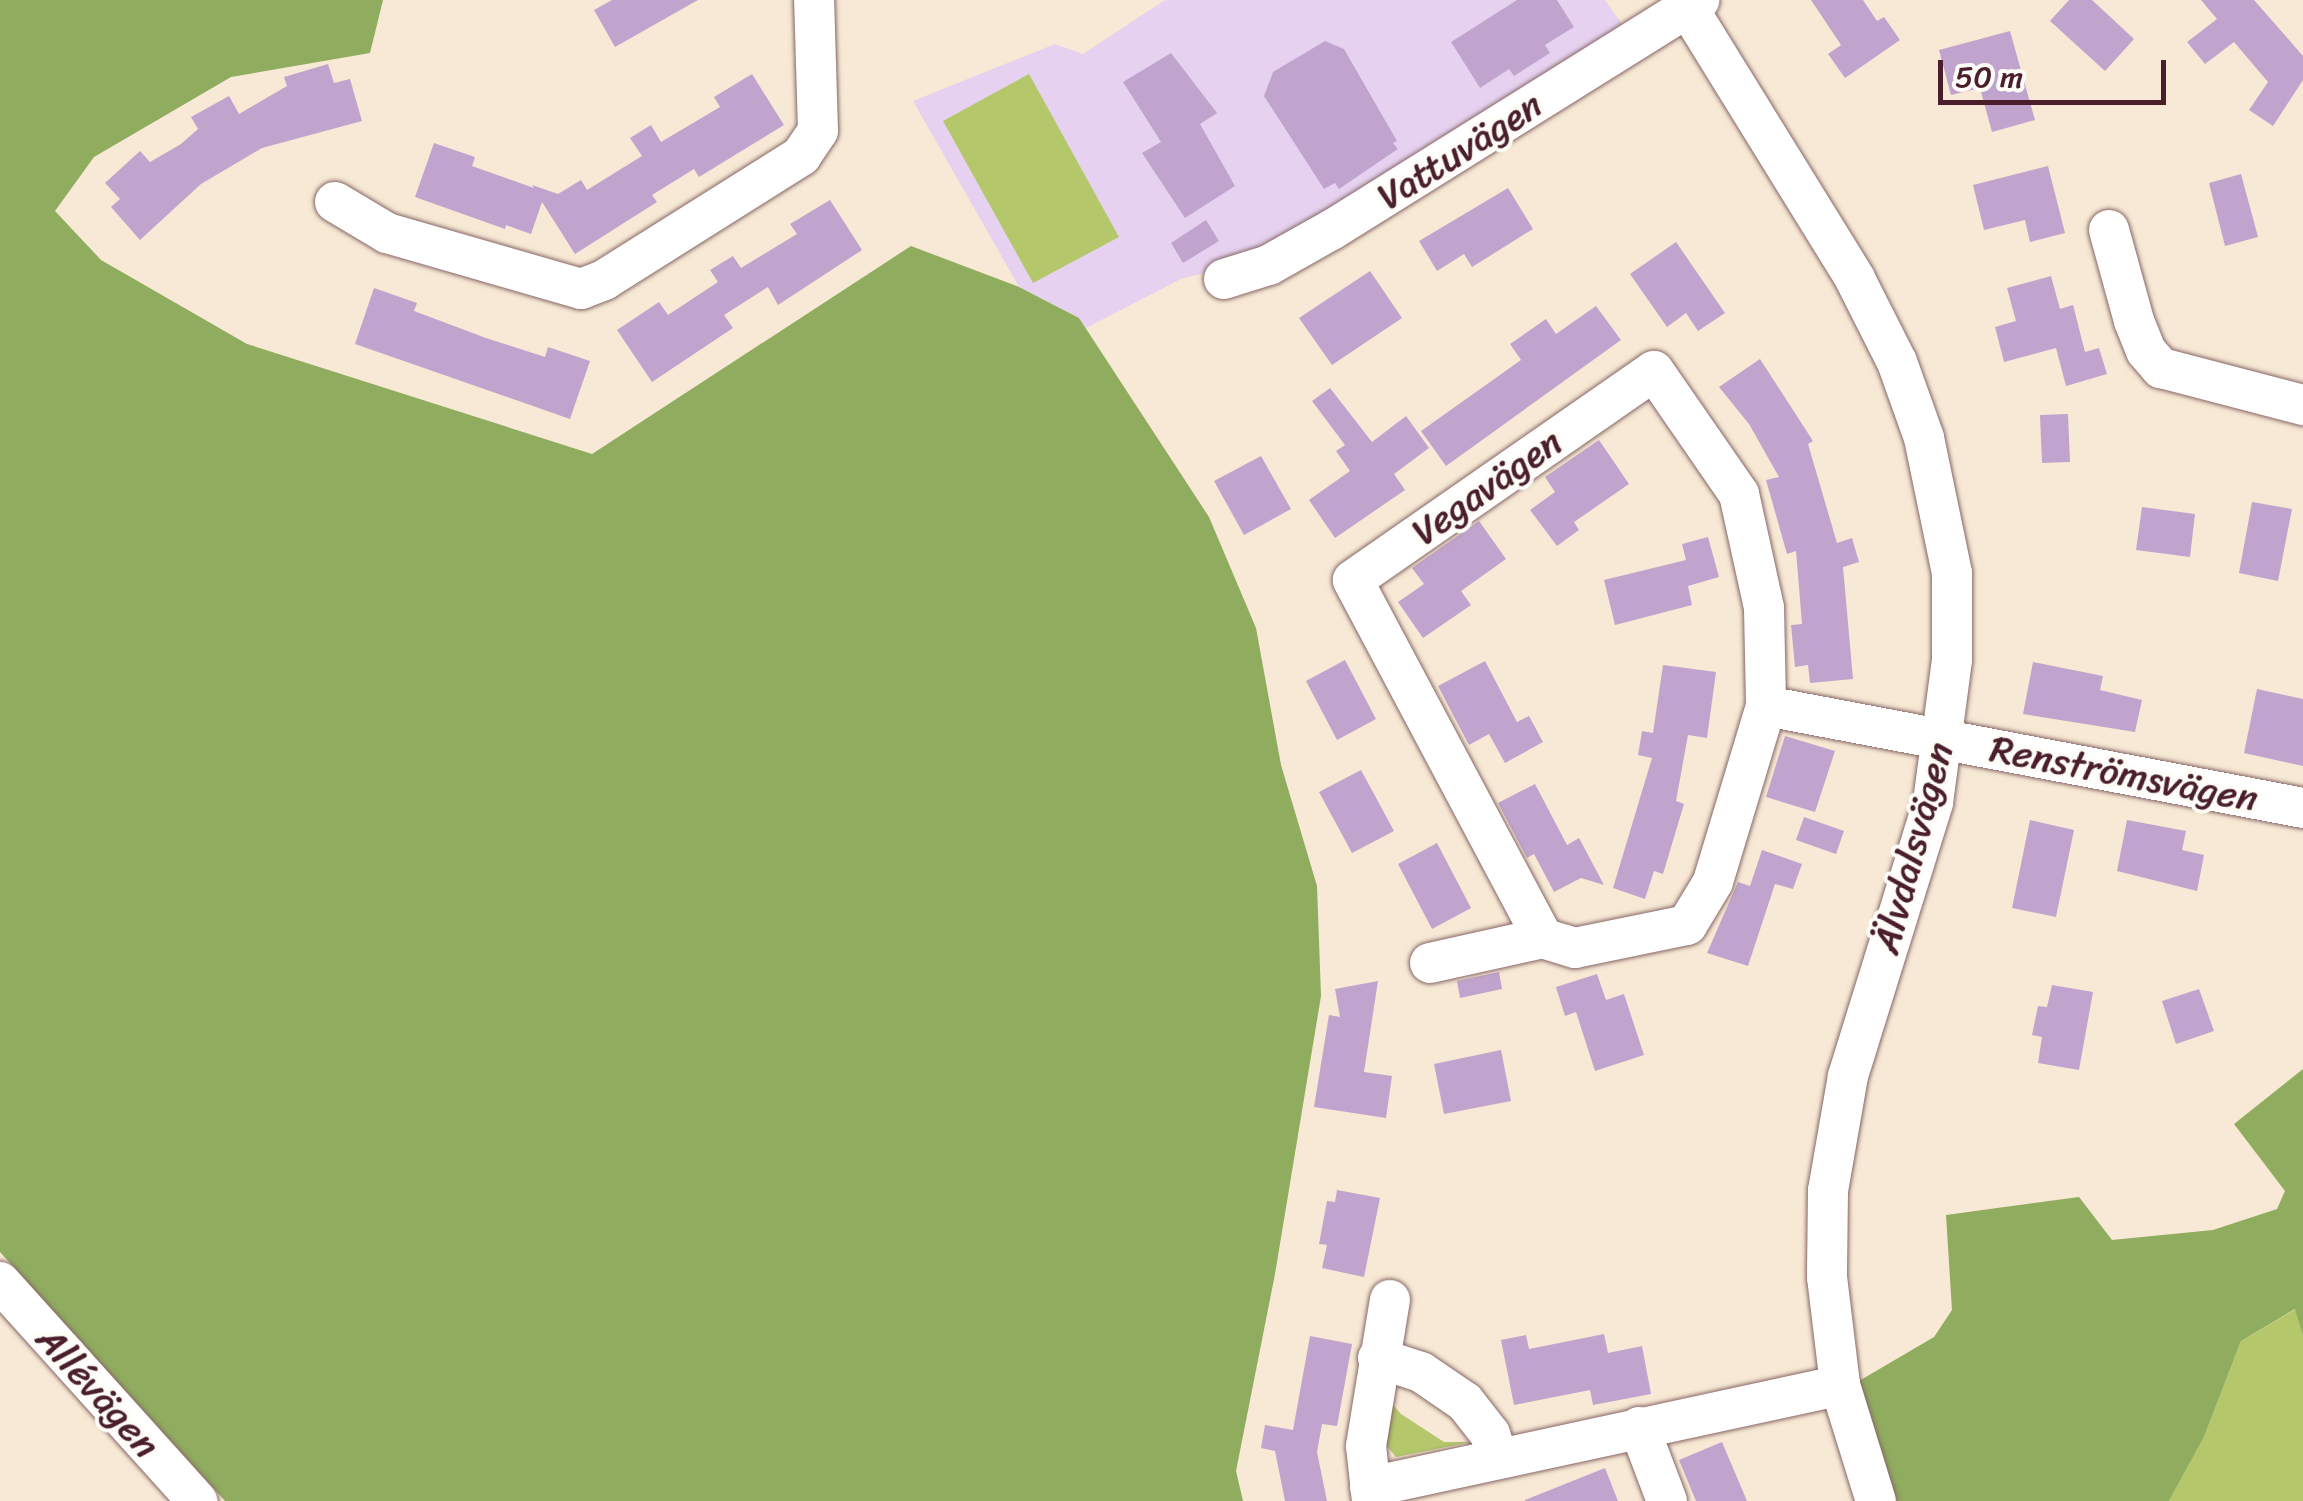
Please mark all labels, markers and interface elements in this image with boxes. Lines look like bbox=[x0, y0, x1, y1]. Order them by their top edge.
scale bar bbox=[1943, 40, 2170, 102]
text: 50 m bbox=[1955, 50, 2023, 104]
street label: Vattuvägen bbox=[1369, 82, 1551, 220]
street label: Vegavägen bbox=[1403, 419, 1571, 555]
street label: Renströmsvägen bbox=[1986, 726, 2262, 822]
street label: Älvdalsvägen bbox=[1863, 737, 1963, 959]
street label: Allévägen bbox=[27, 1317, 169, 1467]

